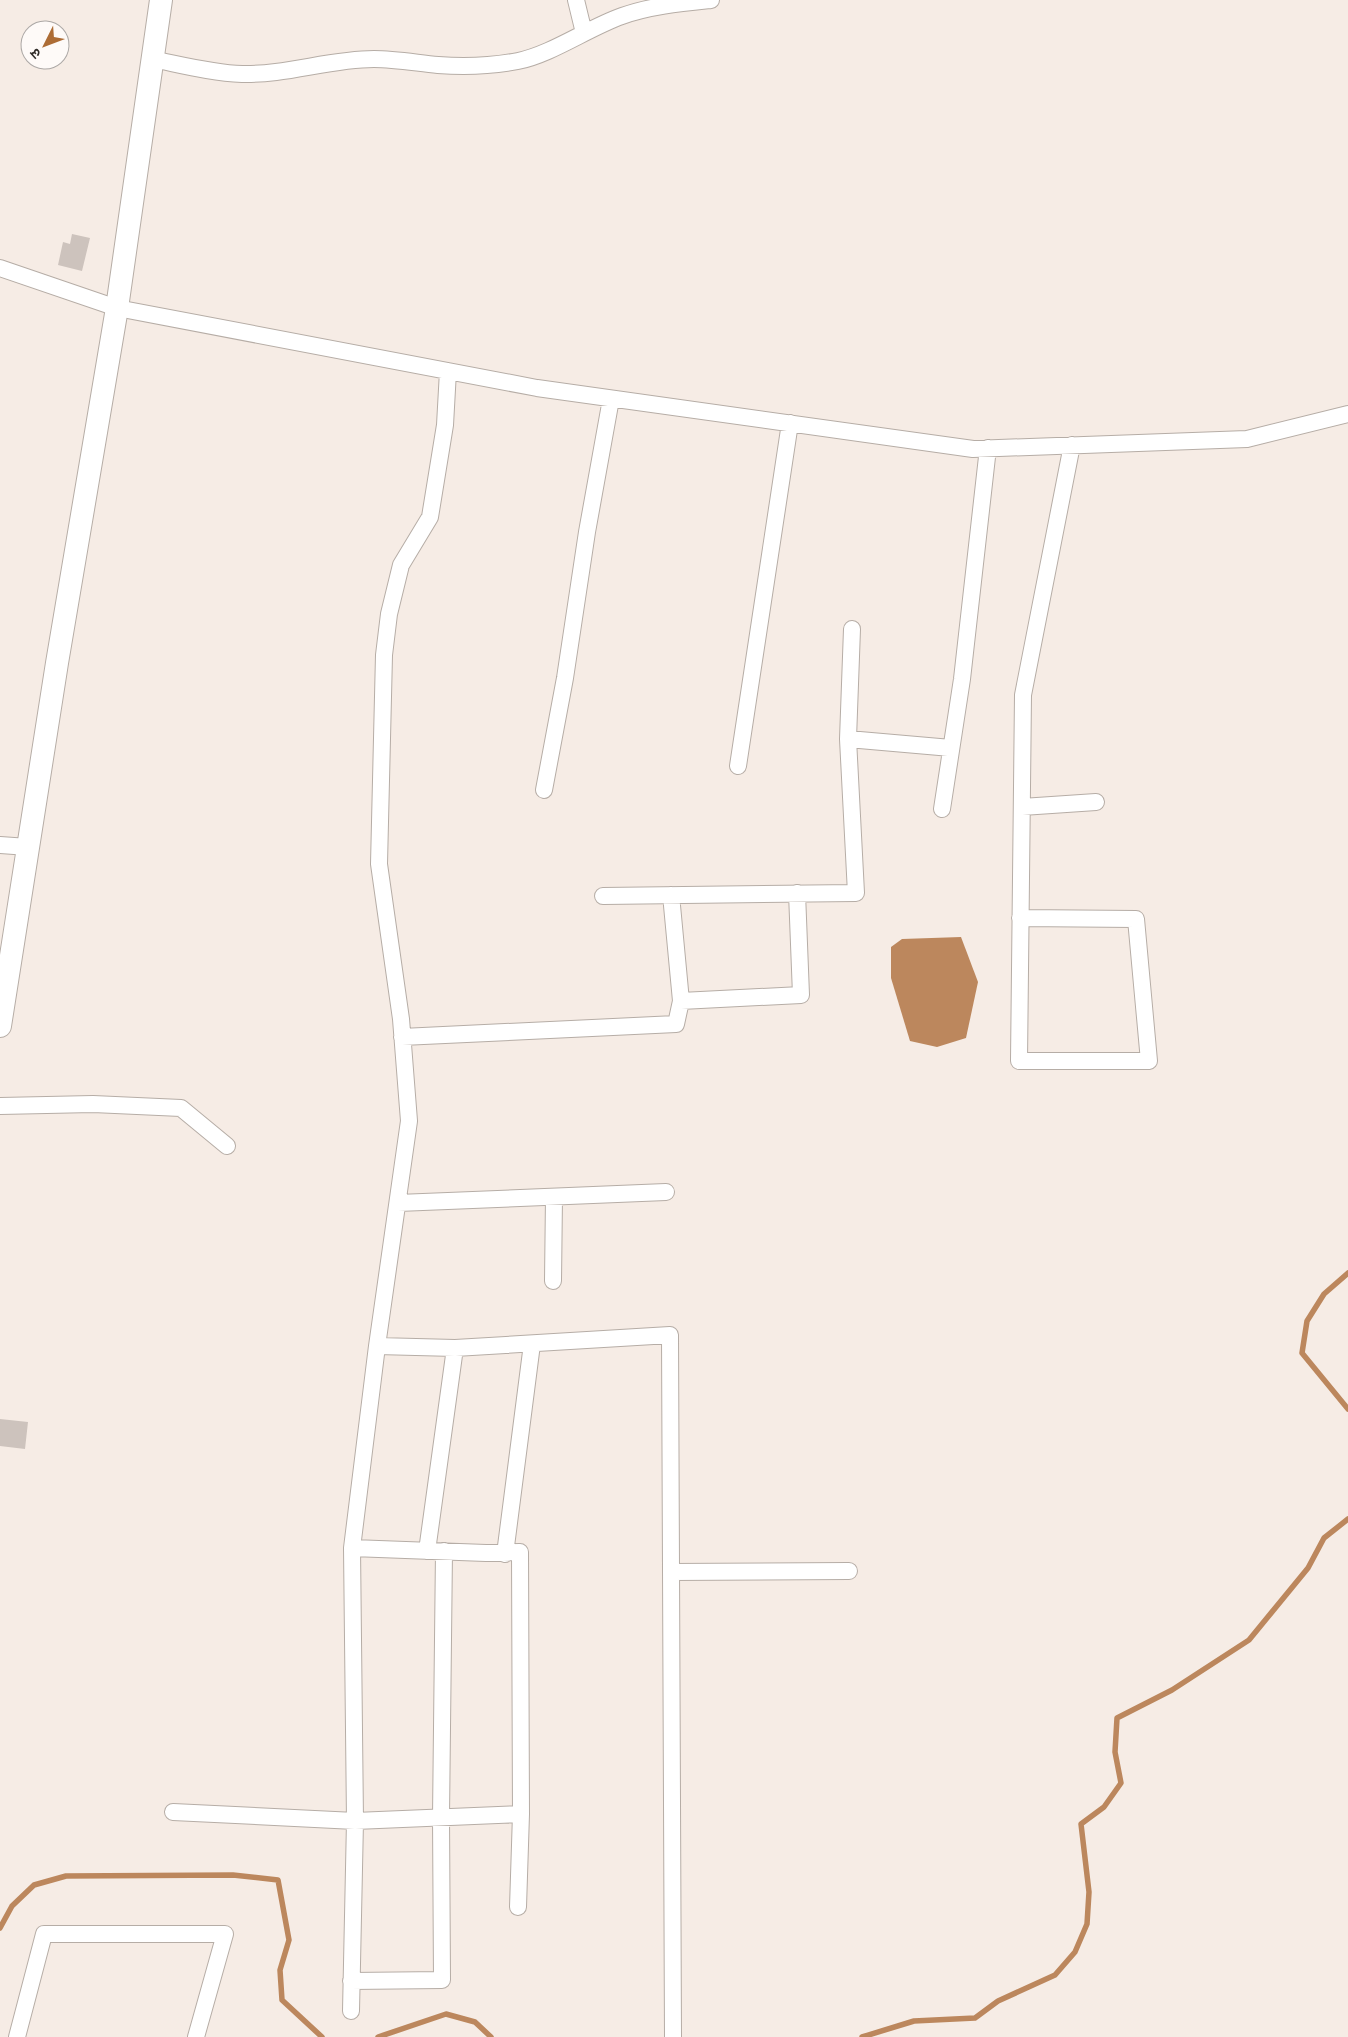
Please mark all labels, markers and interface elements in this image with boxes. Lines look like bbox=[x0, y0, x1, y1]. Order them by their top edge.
north arrow bbox=[20, 20, 70, 70]
text: उ bbox=[26, 45, 44, 62]

